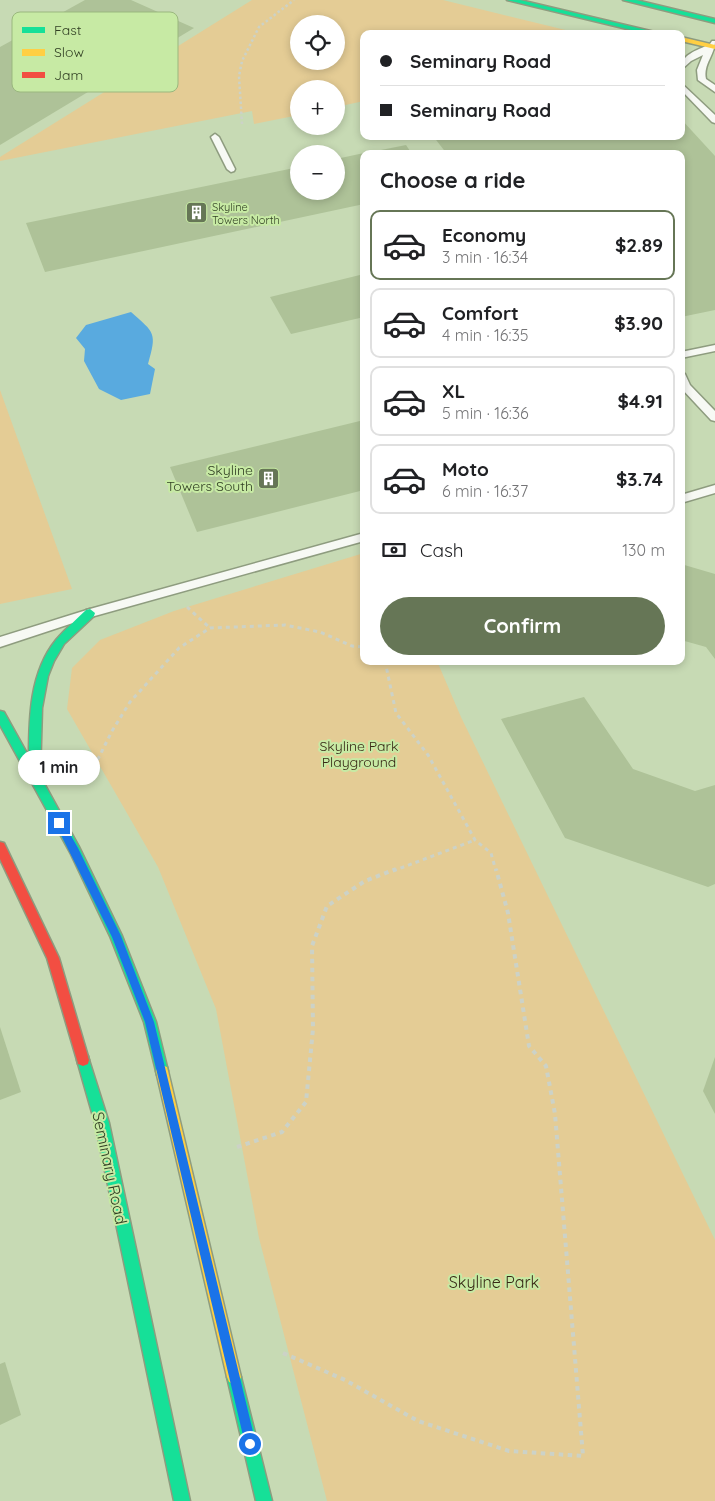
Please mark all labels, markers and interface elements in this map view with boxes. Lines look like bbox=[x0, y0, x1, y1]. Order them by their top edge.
legend bbox=[12, 12, 178, 92]
map controls bbox=[290, 15, 345, 200]
button: locate bbox=[290, 15, 345, 70]
text: Fast bbox=[54, 21, 82, 39]
text: Slow bbox=[54, 43, 84, 61]
text: Seminary Road bbox=[410, 49, 551, 73]
text: Jam bbox=[54, 66, 83, 84]
button: + bbox=[290, 80, 345, 135]
text: Seminary Road bbox=[410, 98, 551, 122]
button: − bbox=[290, 145, 345, 200]
text: Choose a ride bbox=[380, 166, 525, 194]
place label: Skyline Towers North bbox=[212, 200, 280, 227]
building icon: Skyline Towers North bbox=[184, 201, 208, 225]
icon: car bbox=[382, 223, 427, 268]
text: Economy bbox=[442, 223, 526, 247]
text: $2.89 bbox=[615, 233, 663, 257]
text: 3 min · 16:34 bbox=[442, 247, 528, 267]
icon: car bbox=[382, 301, 427, 346]
text: Comfort bbox=[442, 301, 519, 325]
text: $3.90 bbox=[614, 311, 663, 335]
text: 4 min · 16:35 bbox=[442, 325, 529, 345]
icon: car bbox=[382, 379, 427, 424]
text: XL bbox=[442, 379, 465, 403]
text: $4.91 bbox=[618, 389, 663, 413]
text: 5 min · 16:36 bbox=[442, 403, 529, 423]
icon: car bbox=[382, 457, 427, 502]
text: Moto bbox=[442, 457, 489, 481]
place label: Skyline Towers South bbox=[167, 461, 253, 495]
building icon: Skyline Towers South bbox=[257, 466, 281, 490]
text: $3.74 bbox=[616, 467, 663, 491]
text: 6 min · 16:37 bbox=[442, 481, 528, 501]
icon: cash bbox=[380, 536, 408, 564]
text: Cash bbox=[420, 538, 464, 562]
text: 130 m bbox=[622, 540, 665, 560]
button: Confirm bbox=[380, 597, 665, 655]
park label: Skyline Park Playground bbox=[320, 737, 399, 771]
callout: 1 min bbox=[18, 750, 100, 786]
text: 1 min bbox=[40, 757, 78, 777]
route end bbox=[48, 812, 70, 834]
street label: Seminary Road bbox=[88, 1110, 132, 1226]
park label: Skyline Park bbox=[449, 1272, 539, 1292]
route start bbox=[239, 1433, 261, 1455]

